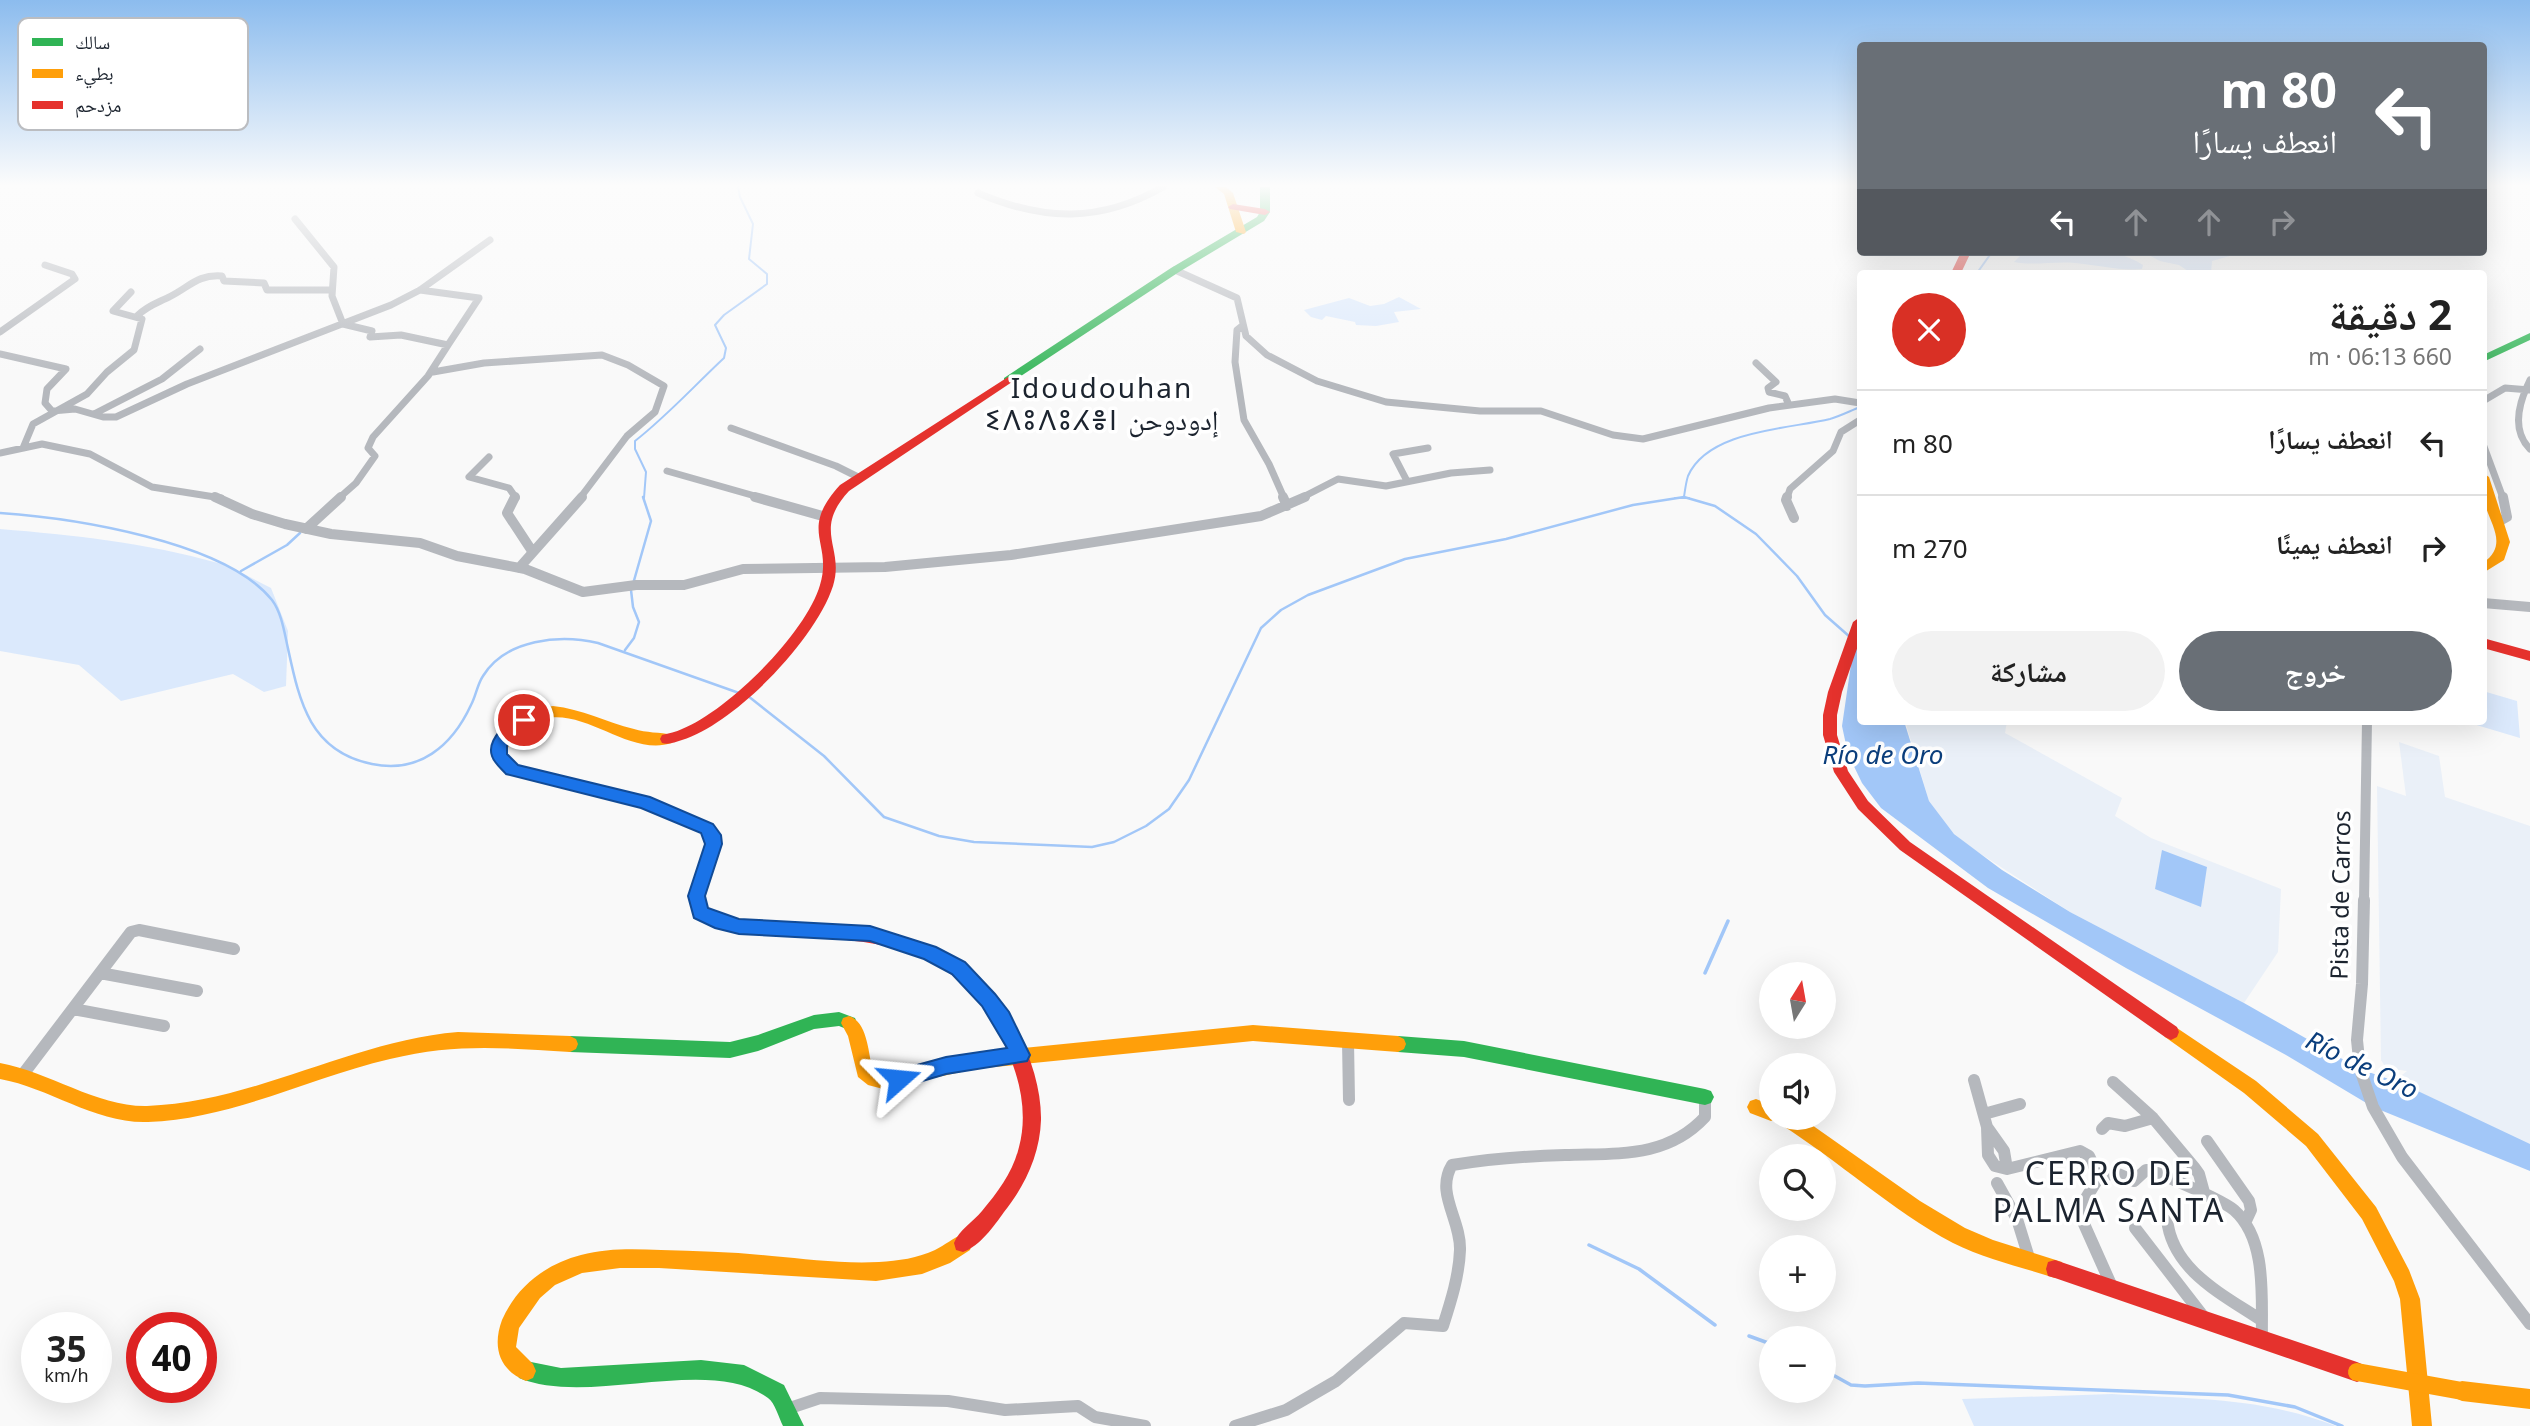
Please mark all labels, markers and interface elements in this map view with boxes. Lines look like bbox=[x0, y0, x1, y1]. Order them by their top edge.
legend bbox=[18, 18, 248, 130]
text: سالك bbox=[75, 29, 110, 55]
text: 80 m bbox=[2220, 56, 2337, 122]
text: بطيء bbox=[75, 60, 114, 89]
icon: left bbox=[2361, 70, 2452, 161]
text: مزدحم bbox=[75, 92, 121, 118]
text: انعطف يسارًا bbox=[2192, 119, 2337, 162]
icon: left bbox=[2044, 203, 2082, 241]
icon: ahead bbox=[2117, 203, 2155, 241]
icon: ahead bbox=[2190, 203, 2228, 241]
icon: right bbox=[2263, 203, 2301, 241]
text: 2 دقيقة bbox=[2329, 285, 2452, 342]
button: close bbox=[1892, 293, 1966, 367]
text: 660 m · 06:13 bbox=[2308, 340, 2452, 372]
district label: Idoudouhan ⵉⴷⵓⴷⵓⵃⴻⵏ إدودوحن bbox=[985, 368, 1219, 438]
text: انعطف يسارًا bbox=[2268, 421, 2393, 457]
icon: left bbox=[2414, 424, 2452, 462]
text: 80 m bbox=[1892, 425, 1953, 461]
text: انعطف يمينًا bbox=[2276, 526, 2393, 562]
icon: right bbox=[2414, 529, 2452, 567]
text: 270 m bbox=[1892, 530, 1968, 566]
button: مشاركة bbox=[1892, 631, 2165, 711]
button: خروج bbox=[2179, 631, 2452, 711]
pin bbox=[494, 690, 554, 750]
icon: arrive bbox=[505, 701, 543, 739]
water label: Río de Oro bbox=[1822, 736, 1944, 772]
street label: Pista de Carros bbox=[2322, 810, 2357, 980]
north arrow bbox=[1759, 962, 1836, 1040]
map controls bbox=[1759, 962, 1836, 1403]
water label: Río de Oro bbox=[2300, 1021, 2425, 1107]
position arrow bbox=[862, 1042, 936, 1116]
button: sound bbox=[1759, 1053, 1836, 1130]
button: search bbox=[1759, 1144, 1836, 1221]
district label: CERRO DE PALMA SANTA bbox=[1992, 1151, 2226, 1231]
button: + bbox=[1759, 1235, 1836, 1312]
speed limit sign: 40 bbox=[126, 1312, 217, 1403]
text: 35 bbox=[46, 1325, 87, 1372]
button: − bbox=[1759, 1326, 1836, 1403]
text: km/h bbox=[44, 1363, 89, 1387]

